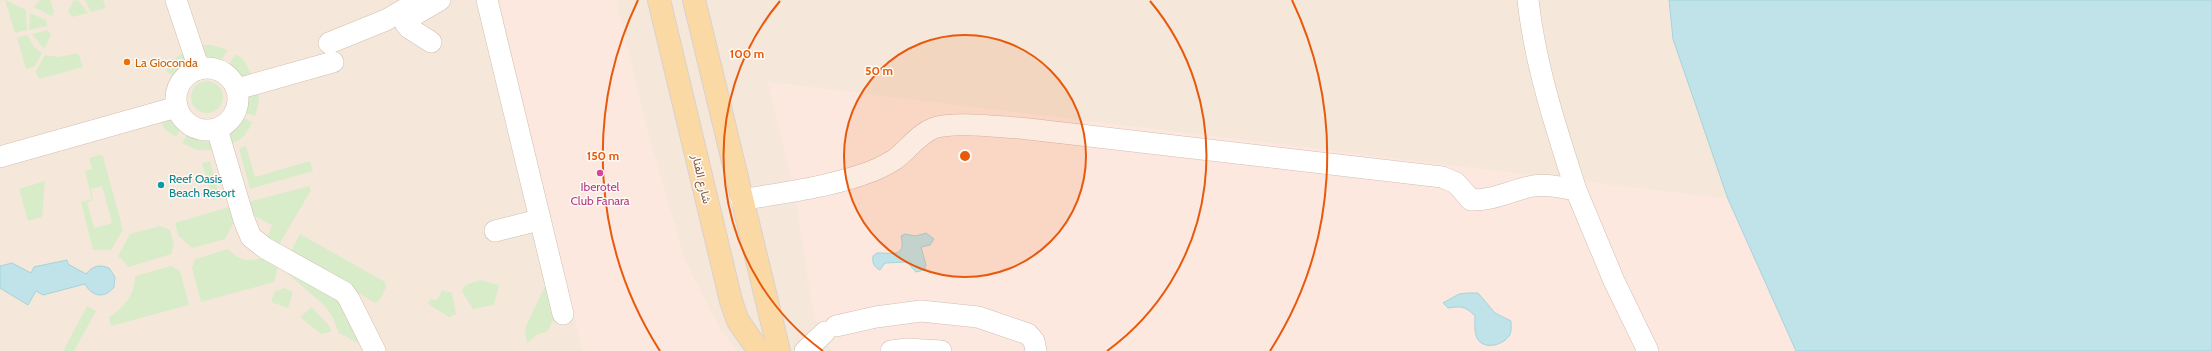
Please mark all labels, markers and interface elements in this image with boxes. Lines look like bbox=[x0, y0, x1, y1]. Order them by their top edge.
text: 100 m bbox=[730, 46, 764, 61]
place label: La Gioconda bbox=[135, 55, 198, 70]
marker: La Gioconda bbox=[122, 57, 132, 67]
text: 50 m bbox=[865, 63, 893, 78]
text: 150 m bbox=[587, 148, 619, 163]
centre of rings bbox=[958, 149, 972, 163]
street label: شارع الفنار bbox=[687, 152, 715, 206]
marker: Iberotel Club Fanara bbox=[595, 168, 605, 178]
place label: Reef Oasis Beach Resort bbox=[169, 171, 235, 200]
place label: Iberotel Club Fanara bbox=[570, 179, 630, 208]
marker: Reef Oasis Beach Resort bbox=[156, 180, 166, 190]

